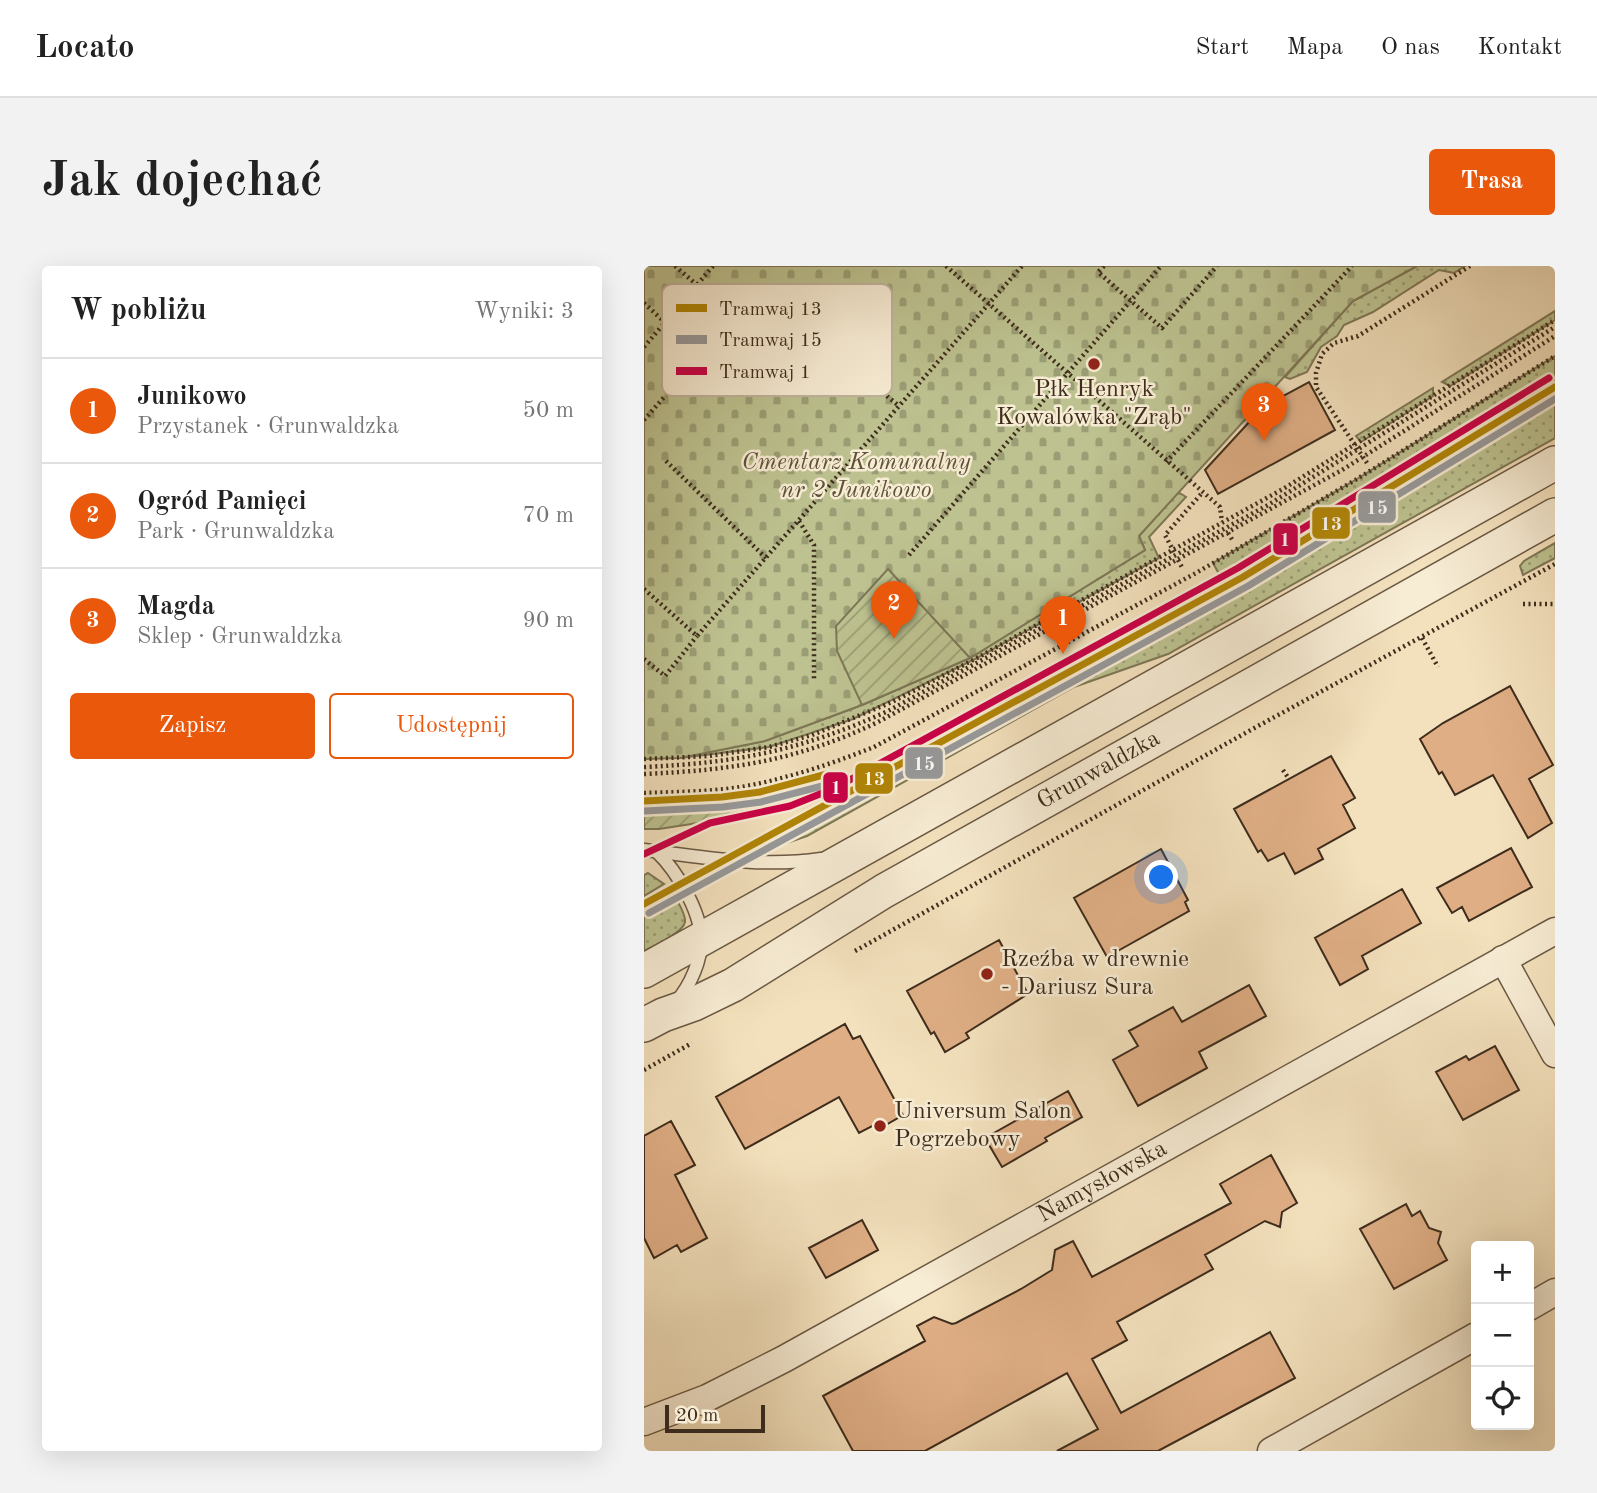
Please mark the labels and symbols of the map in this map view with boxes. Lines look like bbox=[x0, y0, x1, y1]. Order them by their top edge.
legend bbox=[662, 284, 892, 396]
text: Tramwaj 13 bbox=[719, 301, 822, 320]
text: Tramwaj 15 bbox=[719, 332, 822, 351]
marker: Płk Henryk Kowalówka "Zrąb" bbox=[1086, 356, 1102, 372]
text: Tramwaj 1 bbox=[719, 364, 811, 383]
place label: Płk Henryk Kowalówka "Zrąb" bbox=[996, 378, 1192, 430]
pin: 3 bbox=[1241, 383, 1287, 441]
park label: Cmentarz Komunalny nr 2 Junikowo bbox=[741, 451, 971, 503]
line badge: 15 bbox=[1357, 490, 1397, 524]
text: 15 bbox=[1366, 500, 1388, 519]
line badge: 13 bbox=[1311, 506, 1351, 540]
text: 13 bbox=[1320, 516, 1342, 535]
line badge: 1 bbox=[1272, 522, 1299, 556]
text: 1 bbox=[1279, 532, 1291, 551]
pin: 2 bbox=[871, 581, 917, 639]
pin: 1 bbox=[1040, 596, 1086, 654]
street label: Grunwaldzka bbox=[1034, 727, 1164, 814]
line badge: 15 bbox=[904, 746, 944, 780]
text: 15 bbox=[913, 756, 935, 775]
line badge: 13 bbox=[854, 762, 894, 795]
line badge: 1 bbox=[822, 771, 849, 804]
text: 13 bbox=[863, 771, 885, 790]
text: 1 bbox=[830, 780, 842, 799]
your location bbox=[1144, 860, 1178, 894]
place label: Rzeźba w drewnie - Dariusz Sura bbox=[1001, 948, 1189, 1000]
marker: Rzeźba w drewnie - Dariusz Sura bbox=[979, 966, 995, 982]
place label: Universum Salon Pogrzebowy bbox=[894, 1100, 1072, 1152]
marker: Universum Salon Pogrzebowy bbox=[872, 1118, 888, 1134]
street label: Namysłowska bbox=[1034, 1137, 1171, 1228]
scale bar bbox=[665, 1402, 765, 1434]

